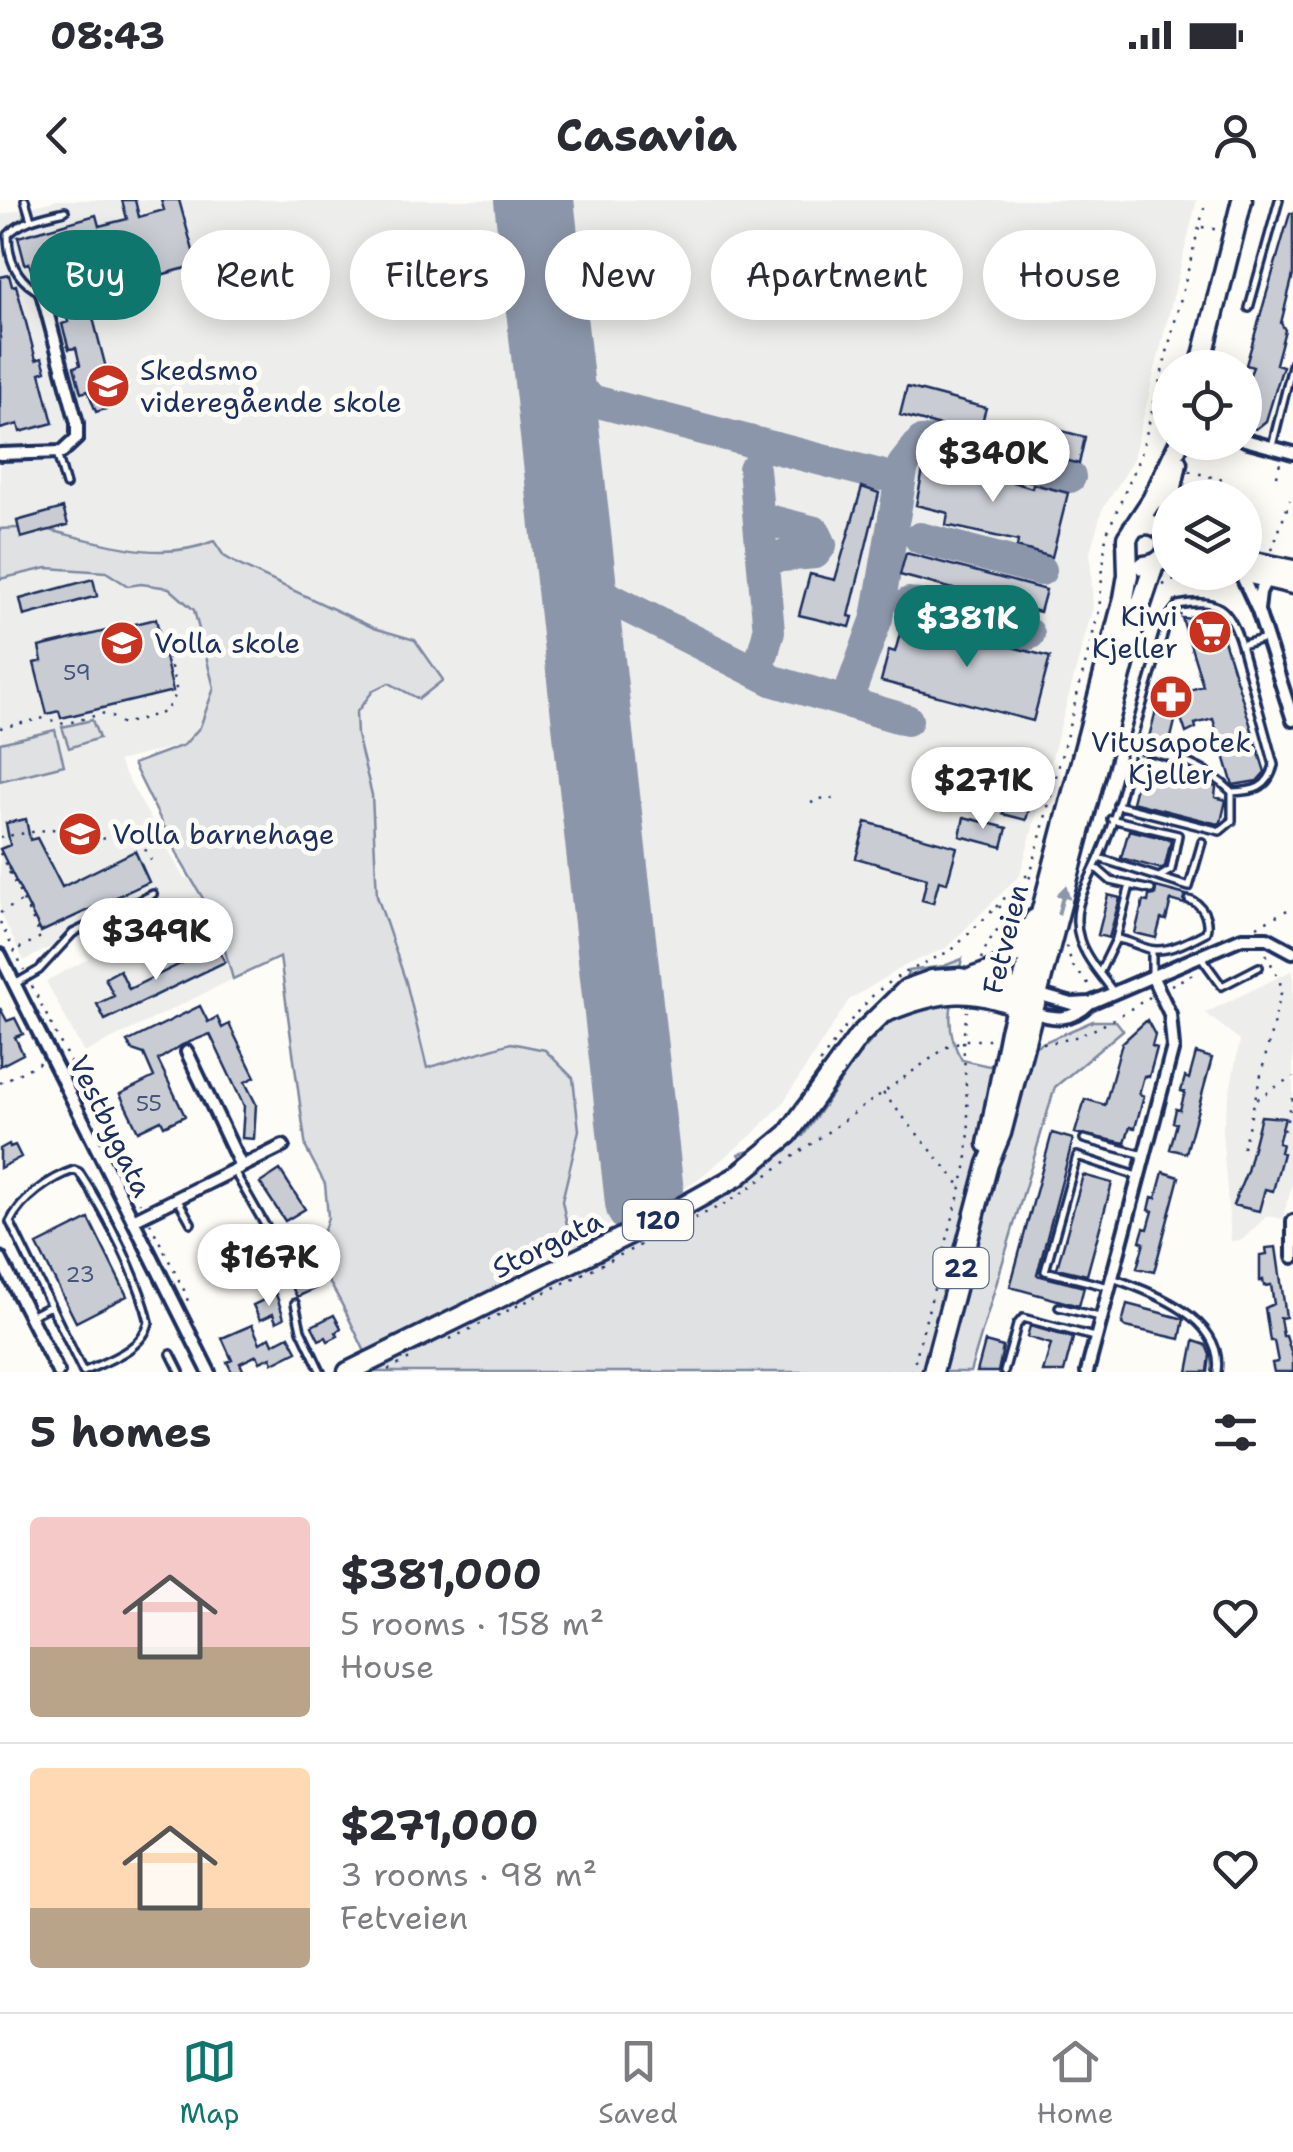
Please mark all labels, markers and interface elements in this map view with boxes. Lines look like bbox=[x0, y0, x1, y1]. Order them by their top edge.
text: 08:43 bbox=[50, 10, 165, 61]
text: Casavia bbox=[556, 105, 737, 165]
icon: back bbox=[30, 108, 85, 163]
icon: person bbox=[1208, 108, 1263, 163]
chip: Buy bbox=[30, 230, 161, 320]
chip: Rent bbox=[181, 230, 330, 320]
chip: Filters bbox=[350, 230, 525, 320]
chip: New bbox=[545, 230, 691, 320]
chip: Apartment bbox=[711, 230, 963, 320]
chip: House bbox=[983, 230, 1156, 320]
map controls bbox=[1152, 350, 1262, 590]
button: locate bbox=[1152, 350, 1262, 460]
place label: Skedsmo videregående skole bbox=[140, 351, 402, 421]
school or university icon: Skedsmo videregående skole bbox=[85, 363, 131, 409]
pin: $340K bbox=[923, 420, 1063, 505]
text: $340K bbox=[938, 431, 1048, 474]
button: layers bbox=[1152, 480, 1262, 590]
pin: $381K bbox=[897, 585, 1037, 670]
text: $381K bbox=[916, 596, 1018, 639]
place label: Kiwi Kjeller bbox=[1092, 597, 1178, 667]
supermarket icon: Kiwi Kjeller bbox=[1187, 609, 1233, 655]
school or university icon: Volla skole bbox=[99, 620, 145, 666]
place label: Volla skole bbox=[154, 624, 300, 662]
house number: 59 bbox=[63, 658, 91, 687]
pharmacy icon: Vitusapotek Kjeller bbox=[1148, 674, 1194, 720]
place label: Vitusapotek Kjeller bbox=[1091, 723, 1251, 793]
pin: $271K bbox=[913, 747, 1053, 832]
text: $271K bbox=[933, 758, 1033, 801]
school or university icon: Volla barnehage bbox=[57, 811, 103, 857]
place label: Volla barnehage bbox=[112, 815, 335, 853]
street label: Fetveien bbox=[973, 880, 1037, 998]
one-way arrow bbox=[1054, 884, 1070, 915]
pin: $349K bbox=[86, 898, 226, 983]
text: $349K bbox=[101, 909, 211, 952]
street label: Vestbygata bbox=[60, 1049, 162, 1203]
house number: 55 bbox=[136, 1089, 162, 1118]
road number: 120 bbox=[623, 1200, 693, 1240]
street label: Storgata bbox=[485, 1201, 609, 1287]
pin: $167K bbox=[199, 1224, 339, 1309]
text: $167K bbox=[219, 1235, 319, 1278]
road number: 22 bbox=[934, 1248, 988, 1288]
house number: 23 bbox=[65, 1260, 95, 1289]
text: 5 homes bbox=[30, 1404, 211, 1460]
icon: filters bbox=[1208, 1405, 1263, 1460]
text: $381,000 bbox=[340, 1546, 542, 1602]
icon: home bbox=[110, 1557, 230, 1677]
icon: heart bbox=[1208, 1590, 1263, 1645]
text: 5 rooms · 158 m² bbox=[340, 1602, 604, 1645]
text: House bbox=[340, 1645, 434, 1688]
text: $271,000 bbox=[340, 1797, 539, 1853]
icon: home bbox=[110, 1808, 230, 1928]
icon: heart bbox=[1208, 1841, 1263, 1896]
text: 3 rooms · 98 m² bbox=[340, 1853, 597, 1896]
text: Fetveien bbox=[340, 1896, 468, 1939]
tab: Map bbox=[179, 2034, 239, 2132]
tab: Saved bbox=[598, 2034, 678, 2132]
tab: Home bbox=[1037, 2034, 1114, 2132]

